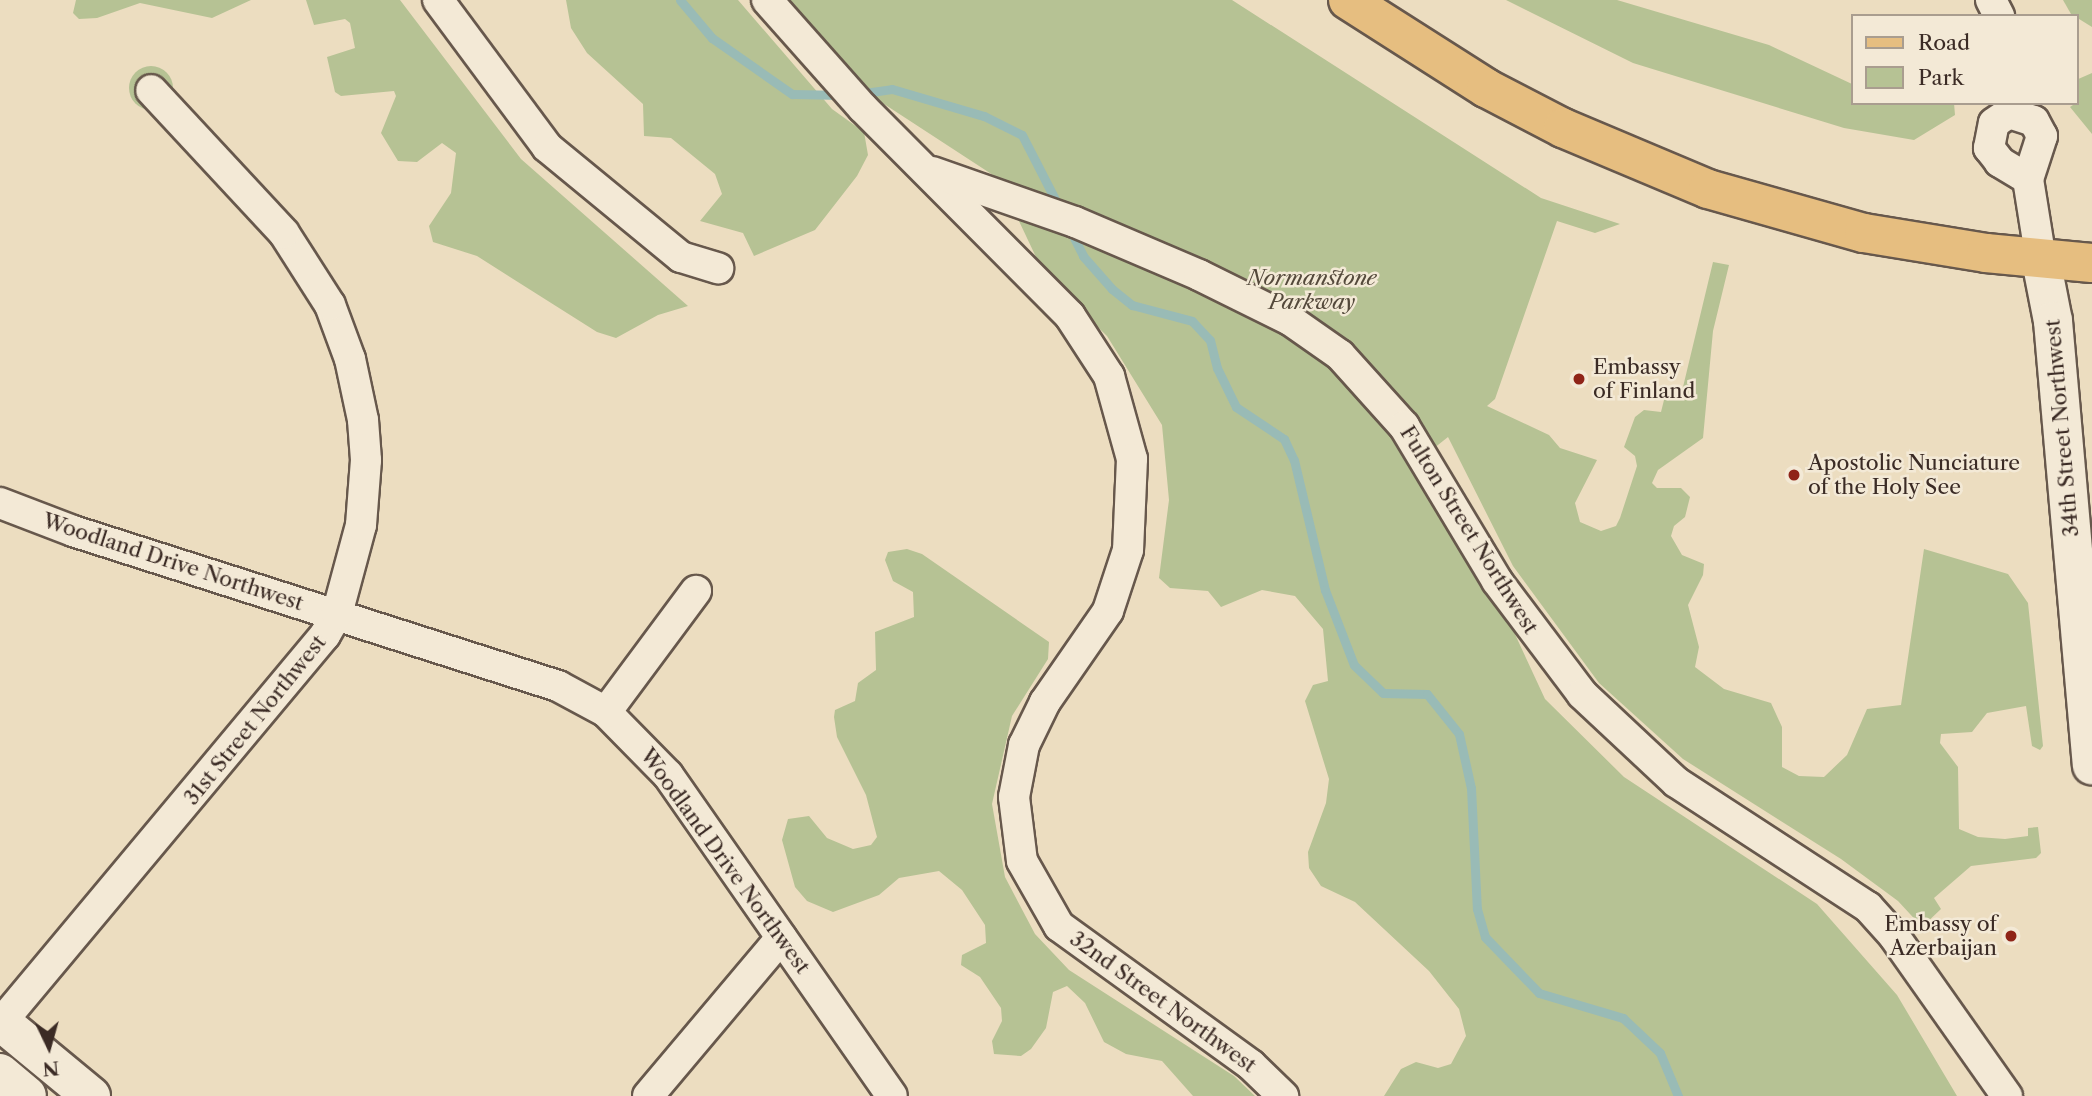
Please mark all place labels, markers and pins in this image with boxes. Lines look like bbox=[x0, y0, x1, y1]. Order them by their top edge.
place label: Embassy of Finland bbox=[1593, 354, 1695, 404]
marker: Embassy of Finland bbox=[1571, 371, 1587, 387]
place label: Apostolic Nunciature of the Holy See bbox=[1808, 450, 2020, 500]
marker: Apostolic Nunciature of the Holy See bbox=[1786, 467, 1802, 483]
place label: Embassy of Azerbaijan bbox=[1883, 911, 1997, 961]
marker: Embassy of Azerbaijan bbox=[2003, 928, 2019, 944]

